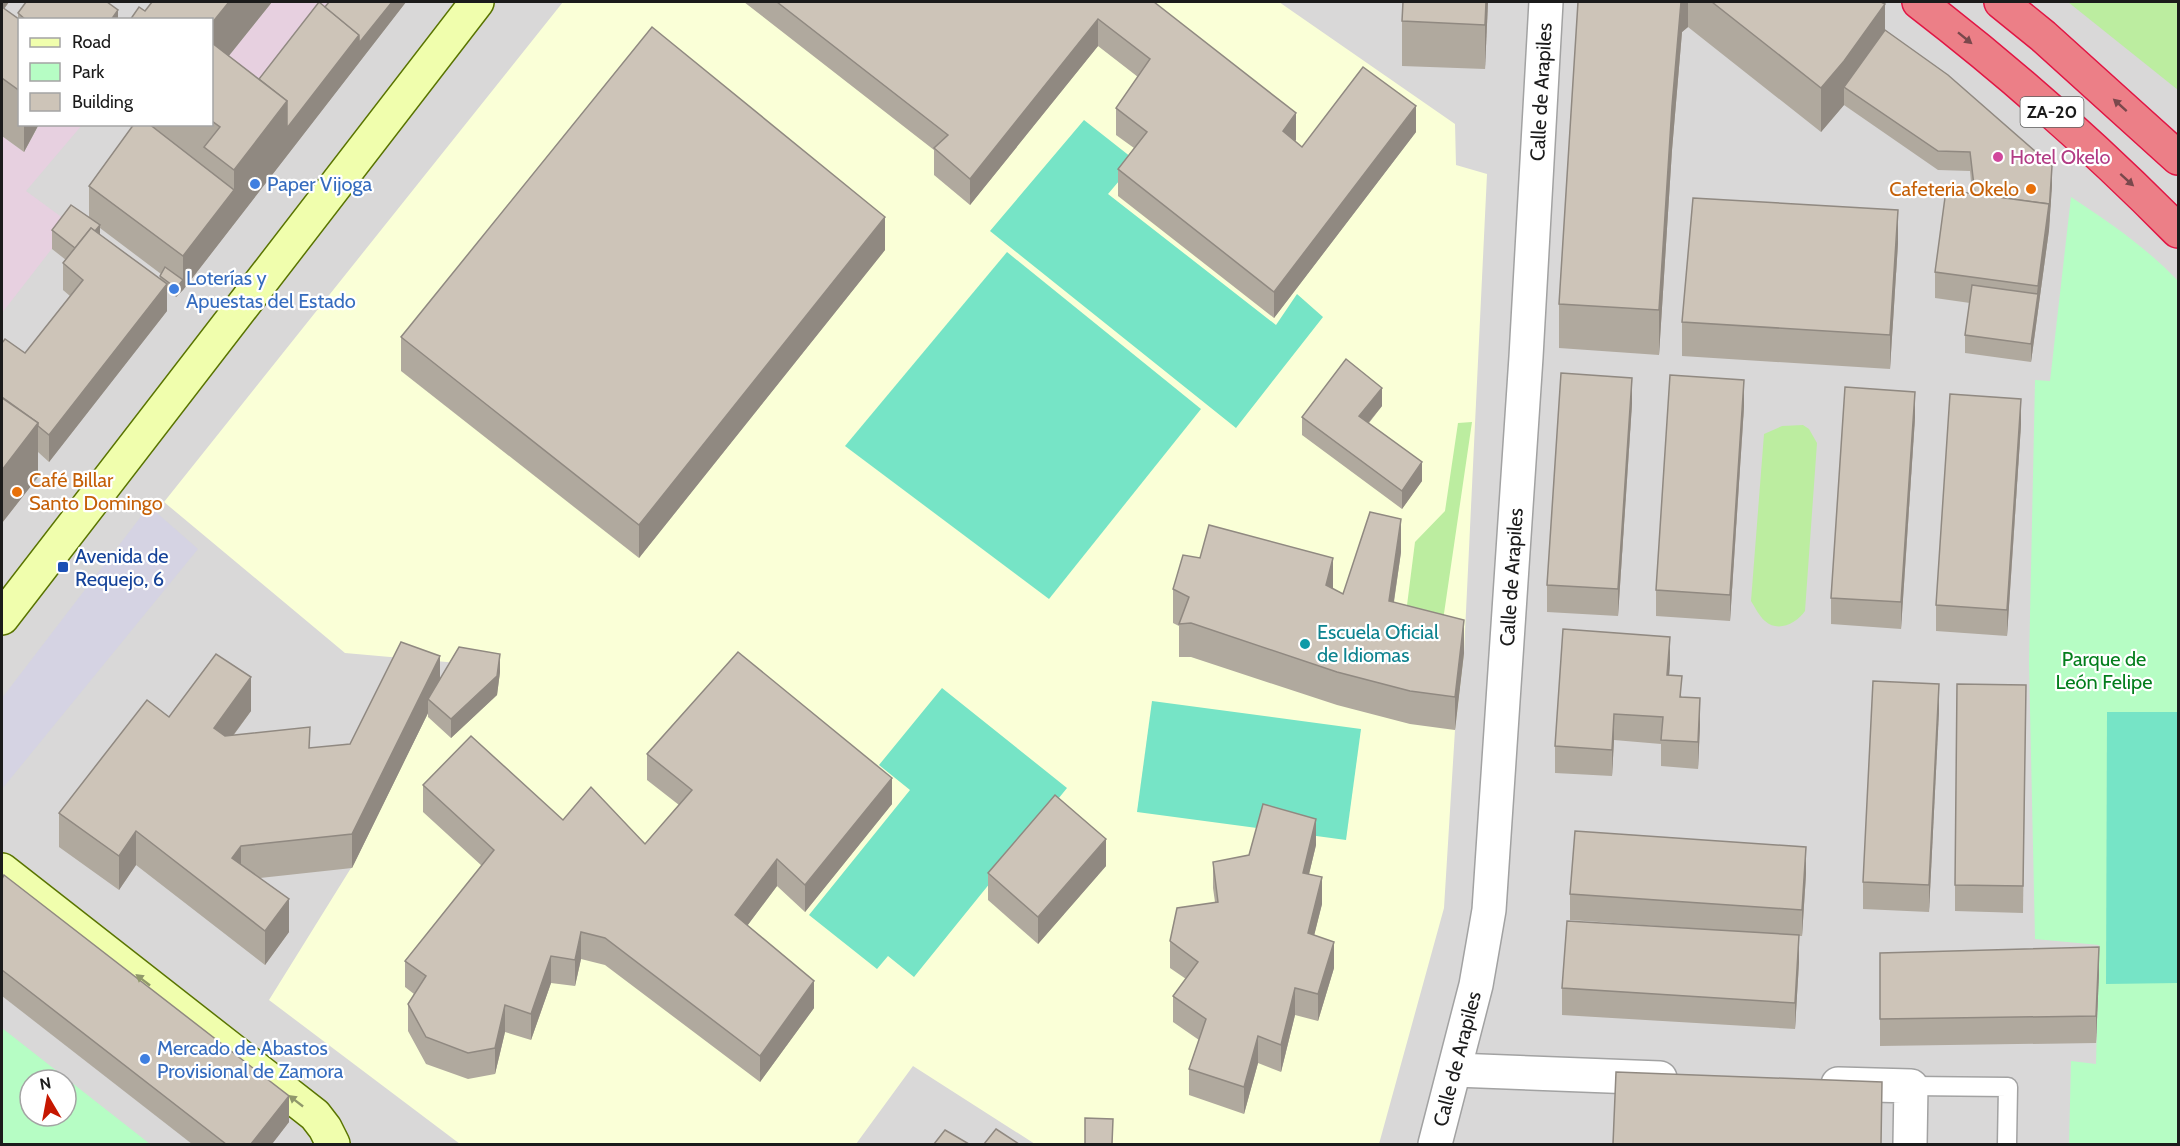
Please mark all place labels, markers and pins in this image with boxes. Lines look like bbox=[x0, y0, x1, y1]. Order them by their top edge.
place label: Hotel Okelo bbox=[2010, 145, 2110, 169]
marker: Hotel Okelo bbox=[1991, 150, 2005, 164]
place label: Paper Vijoga bbox=[267, 172, 372, 196]
marker: Paper Vijoga bbox=[248, 177, 262, 191]
place label: Cafeteria Okelo bbox=[1889, 177, 2019, 201]
marker: Cafeteria Okelo bbox=[2024, 182, 2038, 196]
place label: Loterías y Apuestas del Estado bbox=[186, 266, 356, 313]
marker: Loterías y Apuestas del Estado bbox=[167, 282, 181, 296]
place label: Café Billar Santo Domingo bbox=[29, 468, 163, 515]
marker: Café Billar Santo Domingo bbox=[10, 485, 24, 499]
place label: Avenida de Requejo, 6 bbox=[75, 544, 168, 591]
marker: Avenida de Requejo, 6 bbox=[56, 560, 70, 574]
place label: Escuela Oficial de Idiomas bbox=[1317, 620, 1439, 667]
marker: Escuela Oficial de Idiomas bbox=[1298, 637, 1312, 651]
place label: Mercado de Abastos Provisional de Zamora bbox=[157, 1036, 344, 1083]
marker: Mercado de Abastos Provisional de Zamora bbox=[138, 1052, 152, 1066]

